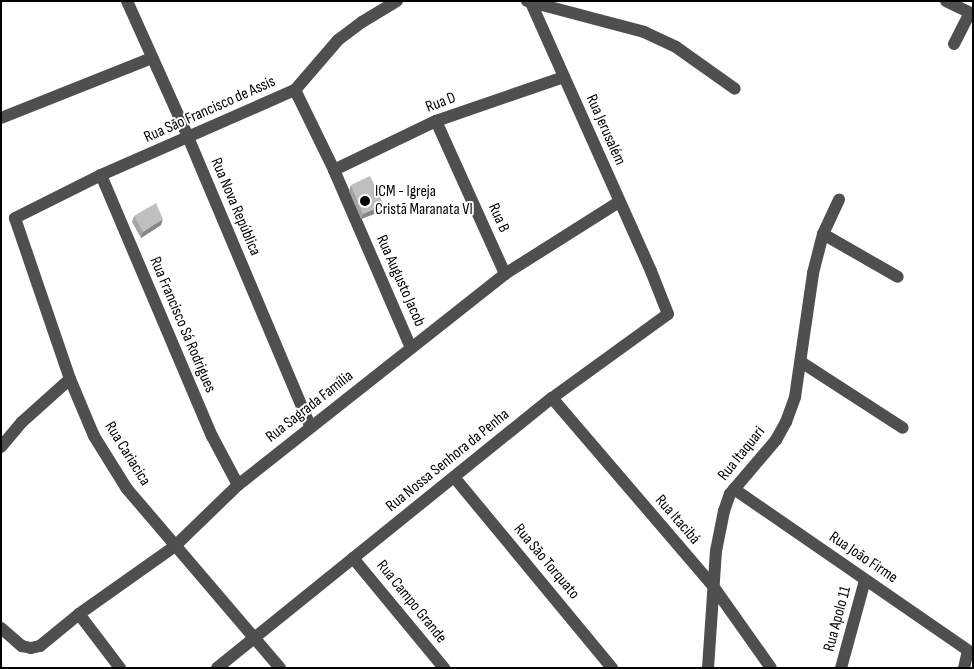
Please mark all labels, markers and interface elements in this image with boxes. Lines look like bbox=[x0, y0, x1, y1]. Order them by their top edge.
street label: Rua São Francisco de Assis bbox=[141, 72, 279, 148]
street label: Rua D bbox=[423, 89, 459, 117]
street label: Rua Jerusalém bbox=[581, 92, 629, 168]
street label: Rua Nova República bbox=[206, 155, 264, 259]
place label: ICM - Igreja Cristã Maranata VI bbox=[375, 182, 473, 220]
marker: ICM - Igreja Cristã Maranata VI bbox=[359, 195, 371, 207]
street label: Rua B bbox=[483, 200, 513, 236]
street label: Rua Augusto Jacob bbox=[371, 232, 429, 330]
street label: Rua Francisco Sá Rodrigues bbox=[145, 254, 219, 396]
street label: Rua Sagrada Família bbox=[262, 367, 358, 447]
street label: Rua Nossa Senhora da Penha bbox=[383, 406, 513, 516]
street label: Rua Cariacica bbox=[100, 418, 154, 490]
street label: Rua Itaquari bbox=[714, 423, 770, 485]
street label: Rua Itacibá bbox=[650, 491, 704, 549]
street label: Rua São Torquato bbox=[509, 520, 583, 604]
street label: Rua João Firme bbox=[825, 528, 901, 588]
street label: Rua Campo Grande bbox=[372, 557, 450, 647]
street label: Rua Apolo 11 bbox=[820, 584, 856, 654]

